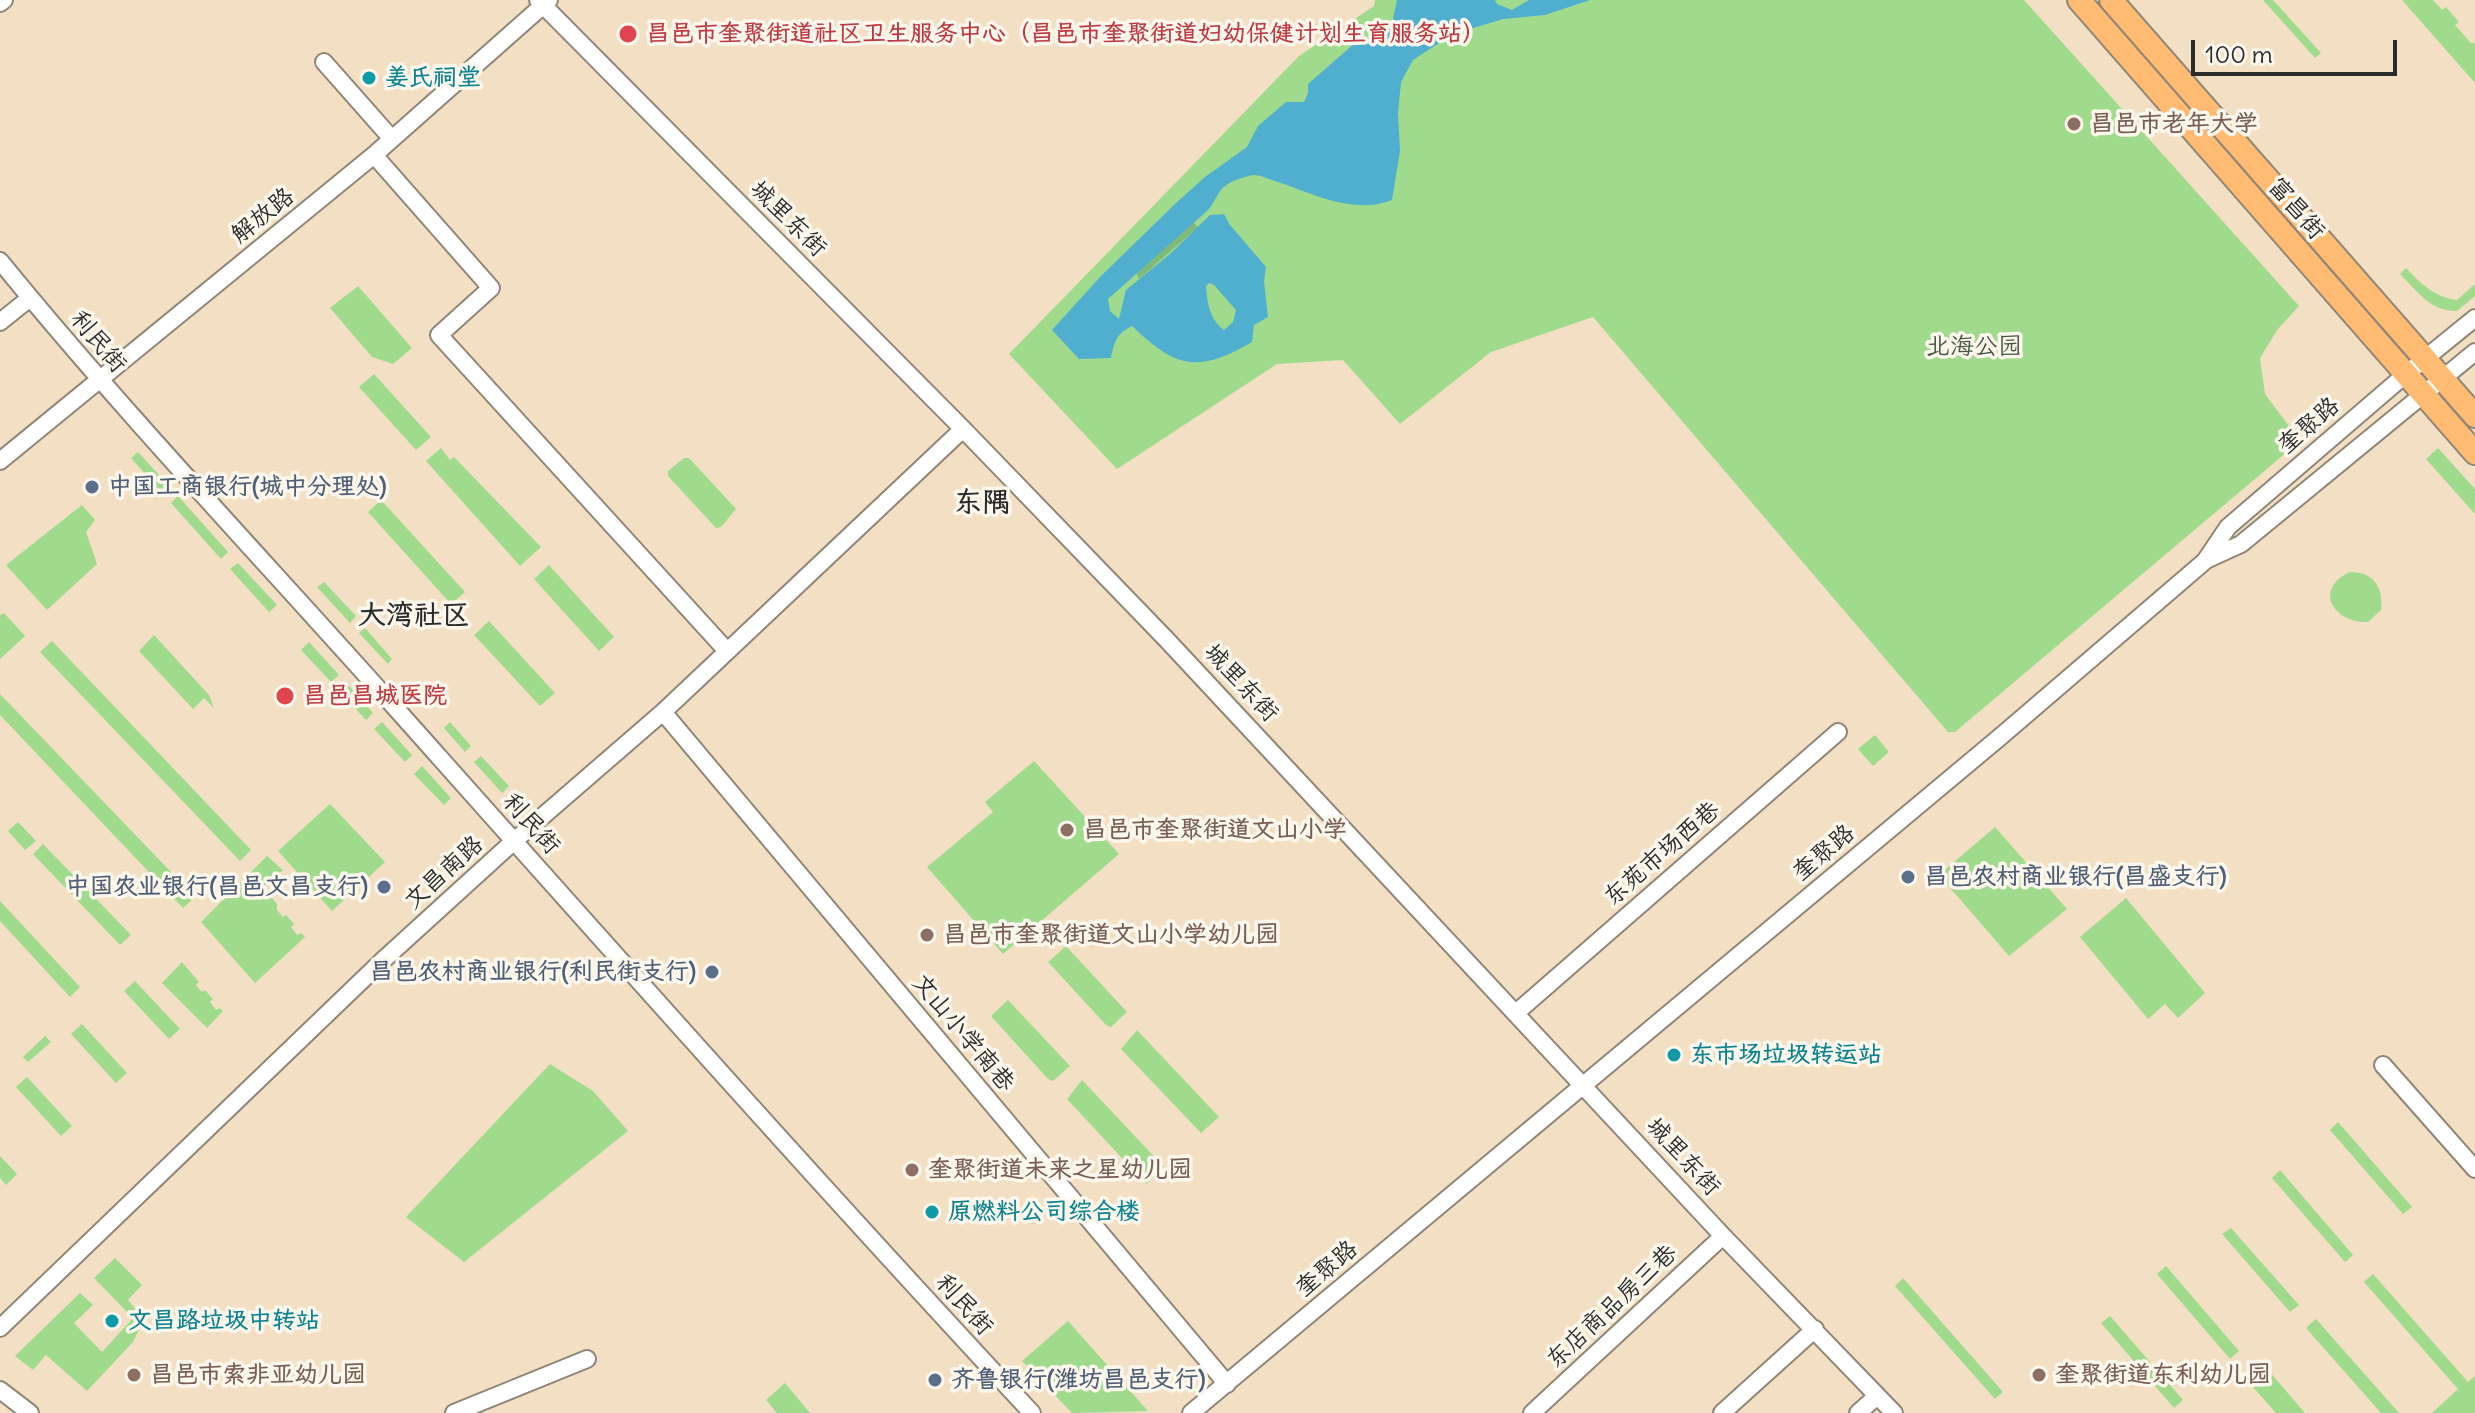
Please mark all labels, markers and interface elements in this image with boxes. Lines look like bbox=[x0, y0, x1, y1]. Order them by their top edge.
place label: 昌邑市奎聚街道社区卫生服务中心（昌邑市奎聚街道妇幼保健计划生育服务站） bbox=[646, 20, 1486, 48]
marker: 昌邑市奎聚街道社区卫生服务中心（昌邑市奎聚街道妇幼保健计划生育服务站） bbox=[617, 23, 639, 45]
scale bar bbox=[2195, 24, 2401, 74]
text: 100 m bbox=[2205, 39, 2273, 69]
place label: 姜氏祠堂 bbox=[385, 64, 481, 92]
marker: 姜氏祠堂 bbox=[360, 69, 378, 87]
place label: 昌邑市老年大学 bbox=[2090, 110, 2258, 138]
marker: 昌邑市老年大学 bbox=[2065, 115, 2083, 133]
street label: 富昌街 bbox=[2262, 172, 2330, 246]
street label: 城里东街 bbox=[744, 175, 832, 263]
street label: 解放路 bbox=[226, 182, 300, 250]
street label: 利民街 bbox=[64, 305, 132, 379]
park label: 北海公园 bbox=[1926, 333, 2022, 361]
street label: 奎聚路 bbox=[2272, 392, 2346, 460]
place label: 中国工商银行(城中分理处) bbox=[108, 473, 387, 501]
marker: 中国工商银行(城中分理处) bbox=[83, 478, 101, 496]
district label: 东隅 bbox=[954, 486, 1010, 520]
district label: 大湾社区 bbox=[358, 599, 470, 633]
street label: 城里东街 bbox=[1198, 638, 1284, 728]
place label: 昌邑昌城医院 bbox=[303, 682, 447, 710]
marker: 昌邑昌城医院 bbox=[274, 685, 296, 707]
street label: 利民街 bbox=[496, 788, 566, 860]
street label: 东苑市场西巷 bbox=[1598, 796, 1726, 912]
place label: 昌邑市奎聚街道文山小学 bbox=[1083, 816, 1347, 844]
street label: 奎聚路 bbox=[1787, 819, 1861, 887]
marker: 昌邑市奎聚街道文山小学 bbox=[1058, 821, 1076, 839]
street label: 文昌南路 bbox=[399, 830, 489, 916]
place label: 昌邑农村商业银行(昌盛支行) bbox=[1924, 863, 2227, 891]
marker: 昌邑农村商业银行(昌盛支行) bbox=[1899, 868, 1917, 886]
place label: 中国农业银行(昌邑文昌支行) bbox=[65, 873, 368, 901]
marker: 中国农业银行(昌邑文昌支行) bbox=[375, 878, 393, 896]
place label: 昌邑市奎聚街道文山小学幼儿园 bbox=[943, 921, 1279, 949]
marker: 昌邑市奎聚街道文山小学幼儿园 bbox=[918, 926, 936, 944]
place label: 昌邑农村商业银行(利民街支行) bbox=[369, 958, 696, 986]
marker: 昌邑农村商业银行(利民街支行) bbox=[703, 963, 721, 981]
street label: 文山小学南巷 bbox=[906, 969, 1020, 1097]
place label: 东市场垃圾转运站 bbox=[1690, 1041, 1882, 1069]
marker: 东市场垃圾转运站 bbox=[1665, 1046, 1683, 1064]
street label: 城里东街 bbox=[1640, 1112, 1726, 1202]
place label: 奎聚街道未来之星幼儿园 bbox=[928, 1156, 1192, 1184]
marker: 奎聚街道未来之星幼儿园 bbox=[903, 1161, 921, 1179]
place label: 原燃料公司综合楼 bbox=[948, 1198, 1140, 1226]
marker: 原燃料公司综合楼 bbox=[923, 1203, 941, 1221]
street label: 奎聚路 bbox=[1290, 1235, 1364, 1303]
street label: 东店商品房三巷 bbox=[1541, 1239, 1683, 1375]
street label: 利民街 bbox=[929, 1269, 999, 1341]
place label: 文昌路垃圾中转站 bbox=[128, 1307, 320, 1335]
marker: 文昌路垃圾中转站 bbox=[103, 1312, 121, 1330]
place label: 昌邑市索非亚幼儿园 bbox=[150, 1361, 366, 1389]
place label: 奎聚街道东利幼儿园 bbox=[2055, 1361, 2271, 1389]
marker: 昌邑市索非亚幼儿园 bbox=[125, 1366, 143, 1384]
place label: 齐鲁银行(潍坊昌邑支行) bbox=[951, 1366, 1206, 1394]
marker: 奎聚街道东利幼儿园 bbox=[2030, 1366, 2048, 1384]
marker: 齐鲁银行(潍坊昌邑支行) bbox=[926, 1371, 944, 1389]

